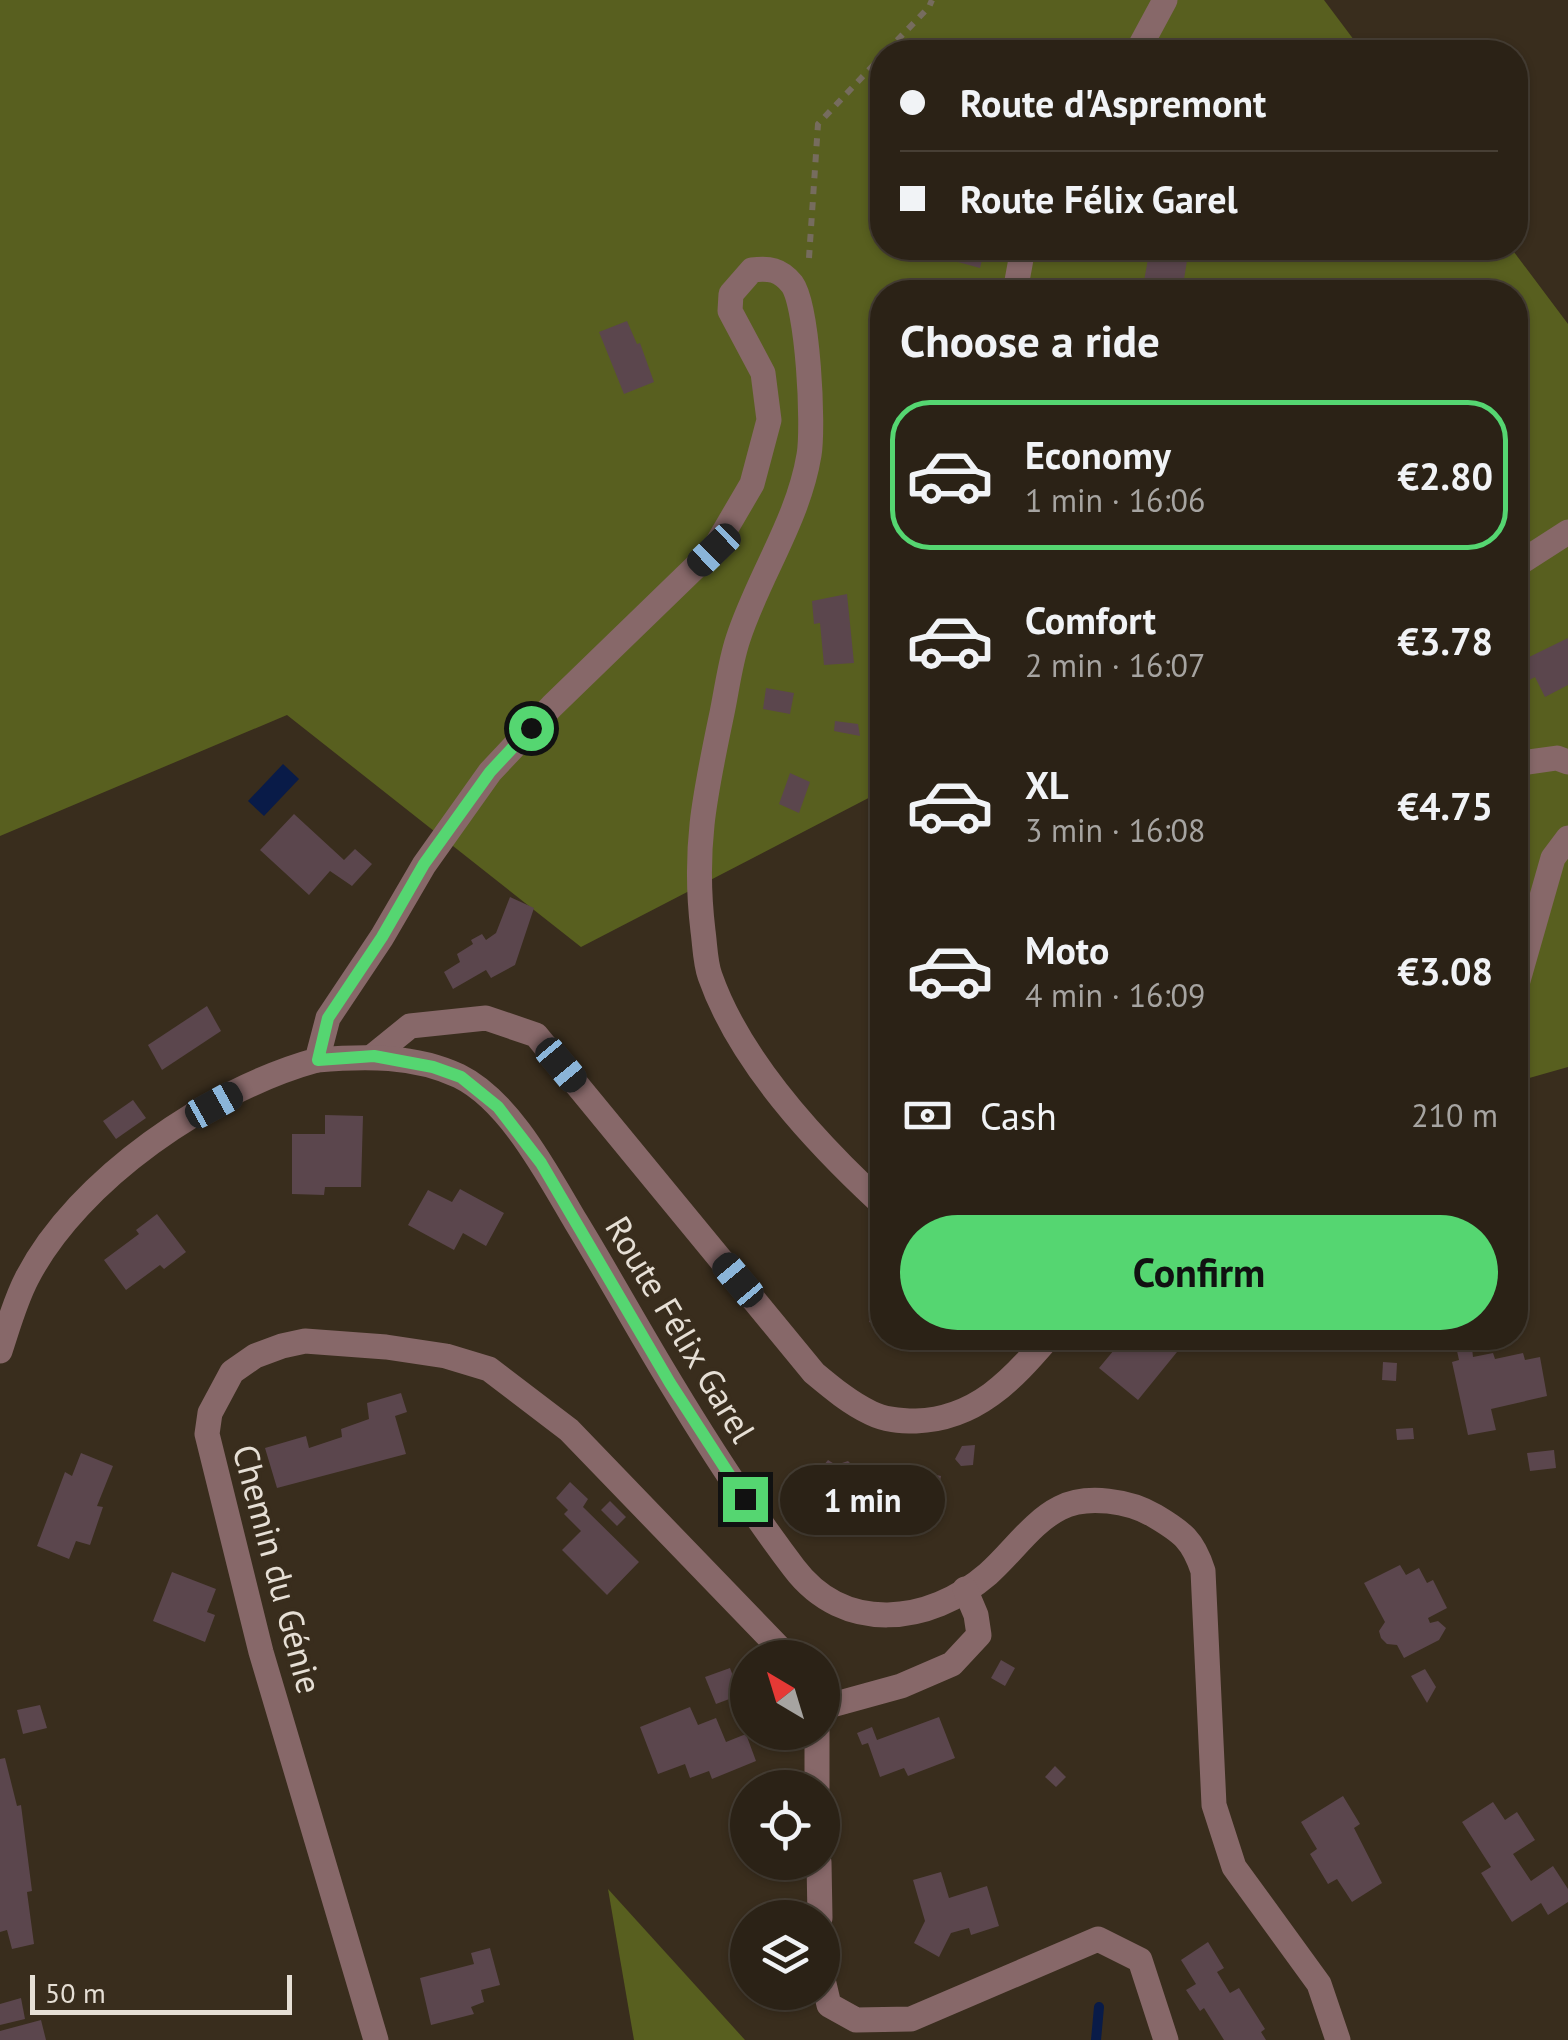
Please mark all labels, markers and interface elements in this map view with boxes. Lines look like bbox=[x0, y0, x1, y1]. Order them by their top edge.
text: Route d'Aspremont bbox=[960, 78, 1266, 127]
text: Route Félix Garel bbox=[960, 174, 1238, 223]
text: Choose a ride bbox=[900, 311, 1160, 369]
icon: car bbox=[905, 430, 995, 520]
text: Economy bbox=[1025, 430, 1171, 479]
text: €2.80 bbox=[1397, 451, 1493, 500]
text: 1 min · 16:06 bbox=[1025, 479, 1205, 521]
car bbox=[682, 518, 746, 582]
icon: car bbox=[905, 595, 995, 685]
text: Comfort bbox=[1025, 595, 1156, 644]
text: €3.78 bbox=[1397, 616, 1493, 665]
text: 2 min · 16:07 bbox=[1025, 644, 1205, 686]
route start bbox=[509, 706, 554, 751]
icon: car bbox=[905, 760, 995, 850]
text: XL bbox=[1025, 760, 1069, 809]
text: €4.75 bbox=[1397, 781, 1493, 830]
text: 3 min · 16:08 bbox=[1025, 809, 1205, 851]
icon: car bbox=[905, 925, 995, 1015]
text: Moto bbox=[1025, 925, 1109, 974]
text: €3.08 bbox=[1397, 946, 1493, 995]
text: 4 min · 16:09 bbox=[1025, 974, 1205, 1016]
car bbox=[530, 1032, 592, 1098]
car bbox=[180, 1077, 248, 1133]
icon: cash bbox=[900, 1088, 955, 1143]
text: Cash bbox=[980, 1091, 1057, 1140]
text: 210 m bbox=[1411, 1094, 1498, 1136]
street label: Route Félix Garel bbox=[595, 1207, 767, 1451]
button: Confirm bbox=[900, 1215, 1498, 1330]
car bbox=[707, 1247, 769, 1313]
street label: Chemin du Génie bbox=[223, 1440, 333, 1698]
callout: 1 min bbox=[780, 1464, 945, 1534]
route end bbox=[723, 1477, 768, 1522]
text: 1 min bbox=[823, 1479, 902, 1521]
north arrow bbox=[730, 1640, 840, 1750]
map controls bbox=[730, 1640, 840, 2010]
button: locate bbox=[730, 1770, 840, 1880]
button: layers bbox=[730, 1900, 840, 2010]
scale bar bbox=[30, 1970, 292, 2014]
text: 50 m bbox=[45, 1974, 106, 2011]

